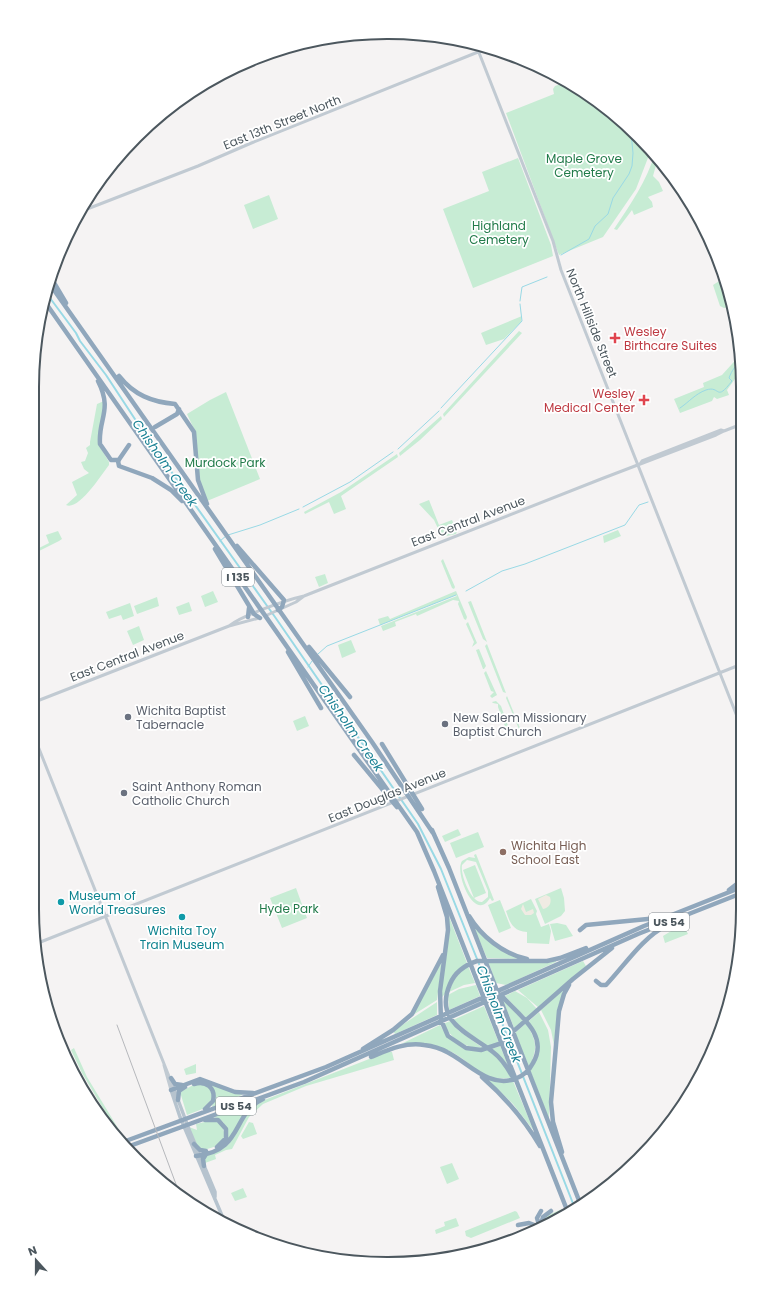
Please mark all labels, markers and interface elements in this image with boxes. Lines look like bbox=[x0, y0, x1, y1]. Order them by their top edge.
street label: East 13th Street North bbox=[221, 91, 343, 153]
park label: Maple Grove Cemetery bbox=[546, 150, 622, 181]
park label: Highland Cemetery bbox=[469, 217, 529, 248]
street label: North Hillside Street bbox=[562, 266, 622, 380]
place label: Wesley Birthcare Suites bbox=[624, 323, 717, 354]
marker: Wesley Birthcare Suites bbox=[609, 332, 621, 344]
place label: Wesley Medical Center bbox=[544, 385, 636, 416]
marker: Wesley Medical Center bbox=[638, 394, 650, 406]
water label: Chisholm Creek bbox=[128, 415, 203, 512]
park label: Murdock Park bbox=[185, 454, 266, 471]
street label: East Central Avenue bbox=[409, 491, 527, 551]
road number: I 135 bbox=[222, 568, 254, 586]
street label: East Central Avenue bbox=[68, 626, 186, 686]
water label: Chisholm Creek bbox=[314, 680, 389, 777]
place label: Wichita Baptist Tabernacle bbox=[136, 702, 226, 733]
place label: New Salem Missionary Baptist Church bbox=[453, 709, 587, 740]
marker: Wichita Baptist Tabernacle bbox=[123, 712, 133, 722]
marker: New Salem Missionary Baptist Church bbox=[440, 719, 450, 729]
street label: East Douglas Avenue bbox=[326, 764, 448, 826]
place label: Saint Anthony Roman Catholic Church bbox=[132, 778, 262, 809]
marker: Saint Anthony Roman Catholic Church bbox=[119, 788, 129, 798]
place label: Wichita High School East bbox=[511, 837, 586, 868]
marker: Wichita High School East bbox=[498, 847, 508, 857]
place label: Museum of World Treasures bbox=[69, 887, 166, 918]
marker: Museum of World Treasures bbox=[56, 897, 66, 907]
park label: Hyde Park bbox=[259, 900, 320, 917]
marker: Wichita Toy Train Museum bbox=[177, 912, 187, 922]
road number: US 54 bbox=[649, 913, 689, 931]
place label: Wichita Toy Train Museum bbox=[140, 922, 224, 953]
water label: Chisholm Creek bbox=[472, 962, 527, 1067]
road number: US 54 bbox=[216, 1097, 256, 1115]
north arrow bbox=[16, 1240, 56, 1280]
text: N bbox=[26, 1242, 39, 1260]

